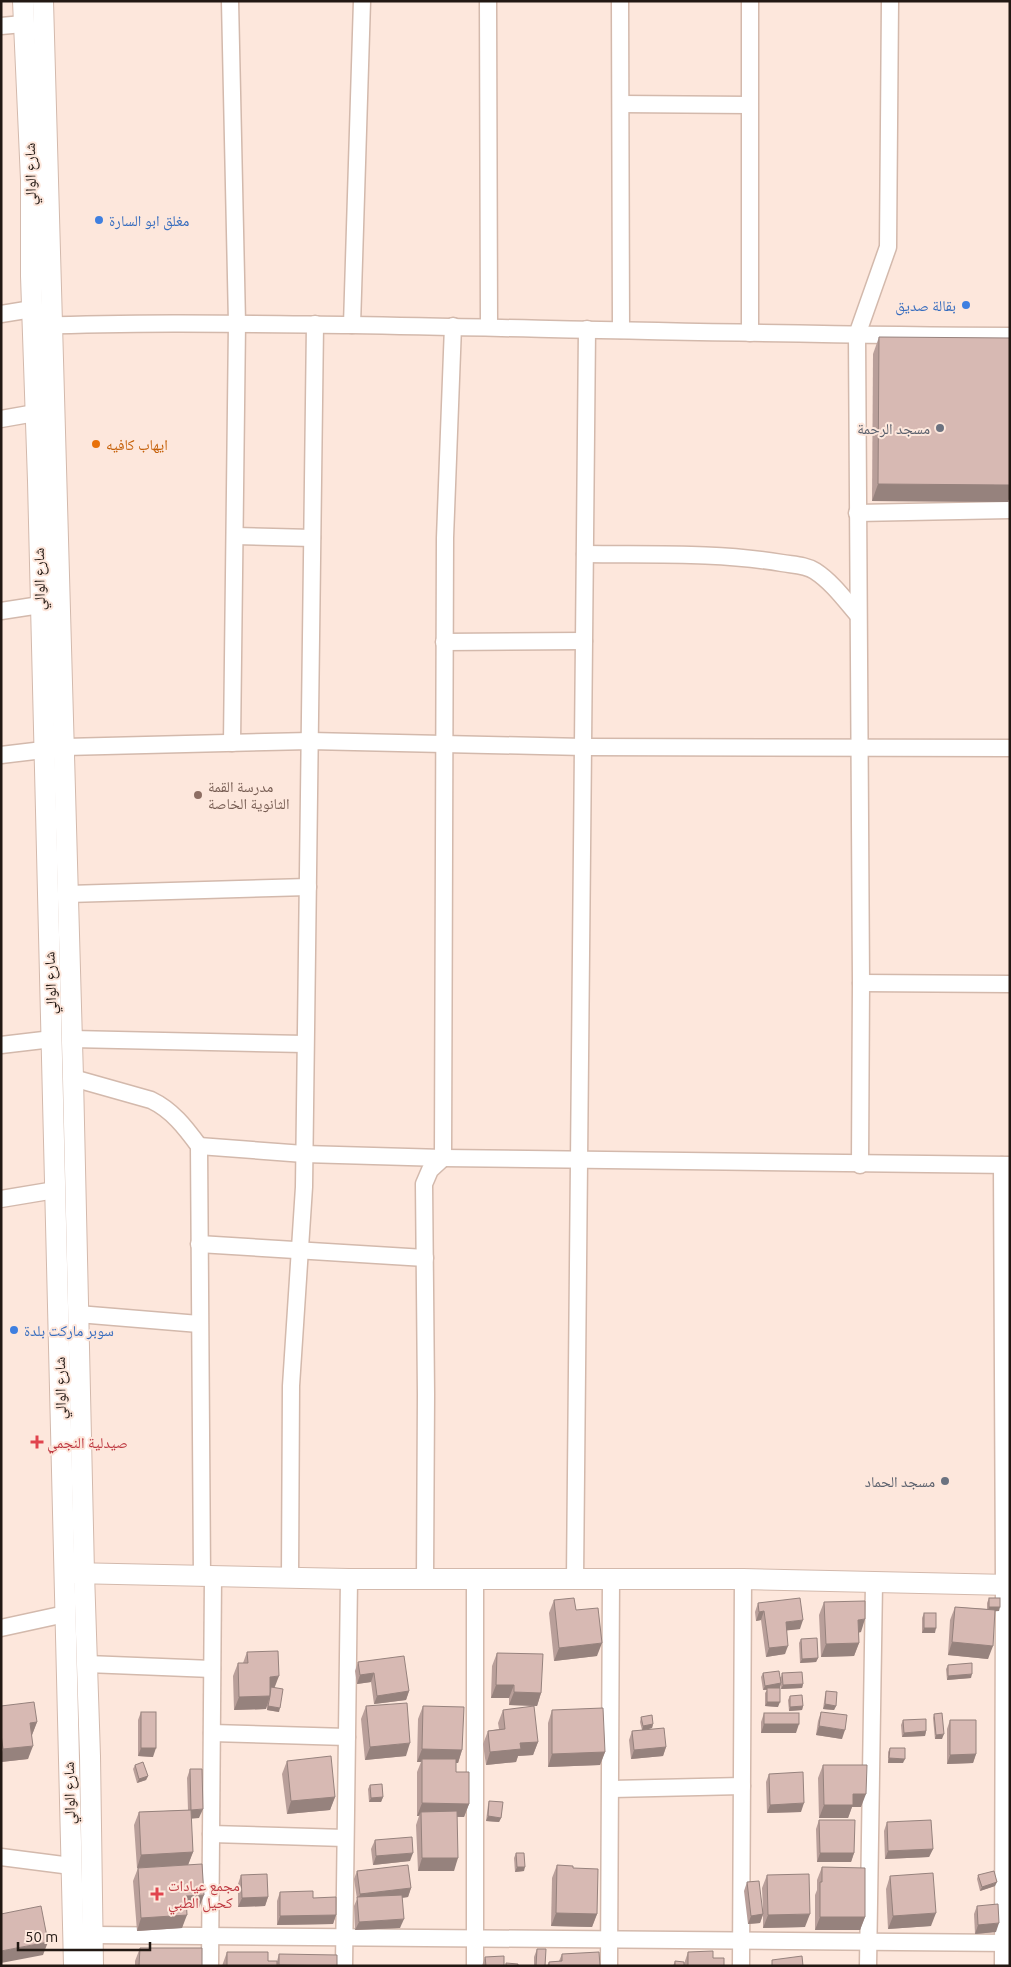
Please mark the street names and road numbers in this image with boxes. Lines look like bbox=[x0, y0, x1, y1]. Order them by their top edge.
street label: شارع الوالي bbox=[21, 142, 43, 206]
street label: شارع الوالي bbox=[30, 547, 52, 611]
street label: شارع الوالي bbox=[40, 951, 63, 1015]
street label: شارع الوالي bbox=[51, 1356, 73, 1420]
street label: شارع الوالي bbox=[60, 1761, 82, 1825]

